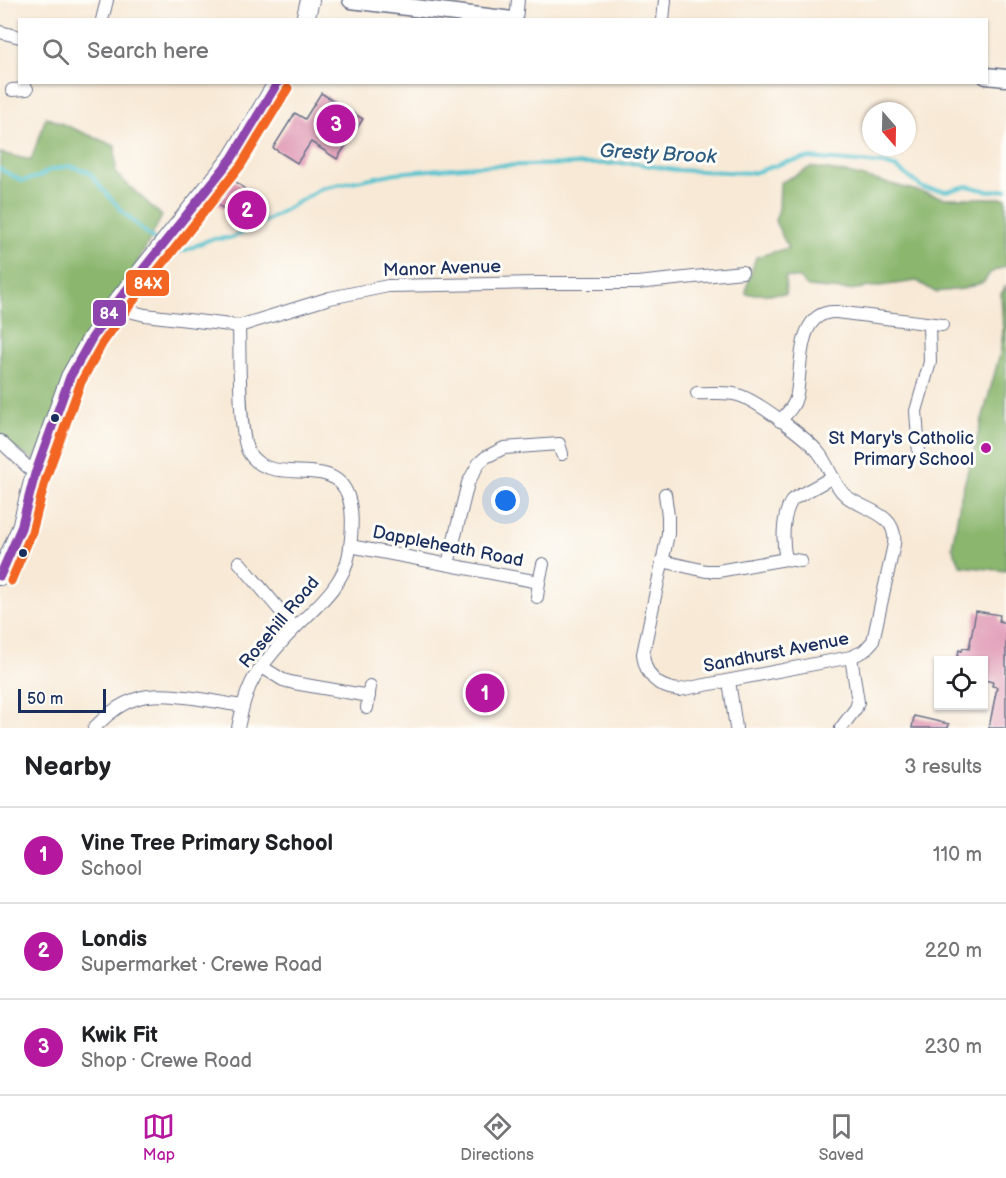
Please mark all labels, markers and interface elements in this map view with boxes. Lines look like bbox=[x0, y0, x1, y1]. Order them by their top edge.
search box bbox=[18, 18, 988, 84]
icon: search bbox=[39, 35, 72, 68]
text: Search here bbox=[87, 38, 209, 65]
pin: 3 bbox=[316, 102, 356, 146]
north arrow bbox=[862, 102, 916, 156]
water label: Gresty Brook bbox=[599, 139, 718, 169]
pin: 2 bbox=[228, 188, 266, 232]
street label: Manor Avenue bbox=[383, 256, 502, 281]
line badge: 84X bbox=[125, 269, 170, 297]
text: 84X bbox=[134, 275, 163, 294]
line badge: 84 bbox=[92, 299, 127, 327]
text: 84 bbox=[99, 305, 119, 324]
unlabelled marker bbox=[49, 412, 61, 424]
place label: St Mary's Catholic Primary School bbox=[828, 428, 974, 470]
marker: St Mary's Catholic Primary School bbox=[979, 441, 993, 455]
your location bbox=[491, 486, 520, 515]
street label: Dappleheath Road bbox=[371, 522, 525, 571]
unlabelled marker bbox=[17, 547, 29, 559]
street label: Rosehill Road bbox=[235, 572, 324, 672]
street label: Sandhurst Avenue bbox=[702, 628, 851, 677]
map controls bbox=[934, 656, 988, 710]
button: locate bbox=[934, 656, 988, 710]
pin: 1 bbox=[466, 670, 504, 716]
scale bar bbox=[18, 686, 106, 714]
text: 50 m bbox=[27, 690, 63, 709]
text: Nearby bbox=[24, 752, 111, 783]
text: 3 results bbox=[904, 755, 982, 779]
text: Vine Tree Primary School bbox=[81, 830, 333, 857]
text: 1 bbox=[39, 843, 48, 867]
text: 110 m bbox=[933, 843, 982, 867]
text: School bbox=[81, 857, 142, 881]
text: Londis bbox=[81, 926, 147, 953]
text: 2 bbox=[38, 939, 49, 963]
text: 220 m bbox=[925, 939, 982, 963]
text: Supermarket · Crewe Road bbox=[81, 953, 322, 977]
text: Kwik Fit bbox=[81, 1022, 158, 1049]
text: 3 bbox=[38, 1035, 49, 1059]
text: 230 m bbox=[925, 1035, 982, 1059]
text: Shop · Crewe Road bbox=[81, 1049, 252, 1073]
tab: Map bbox=[142, 1110, 175, 1165]
tab: Directions bbox=[460, 1110, 534, 1165]
tab: Saved bbox=[819, 1110, 864, 1165]

